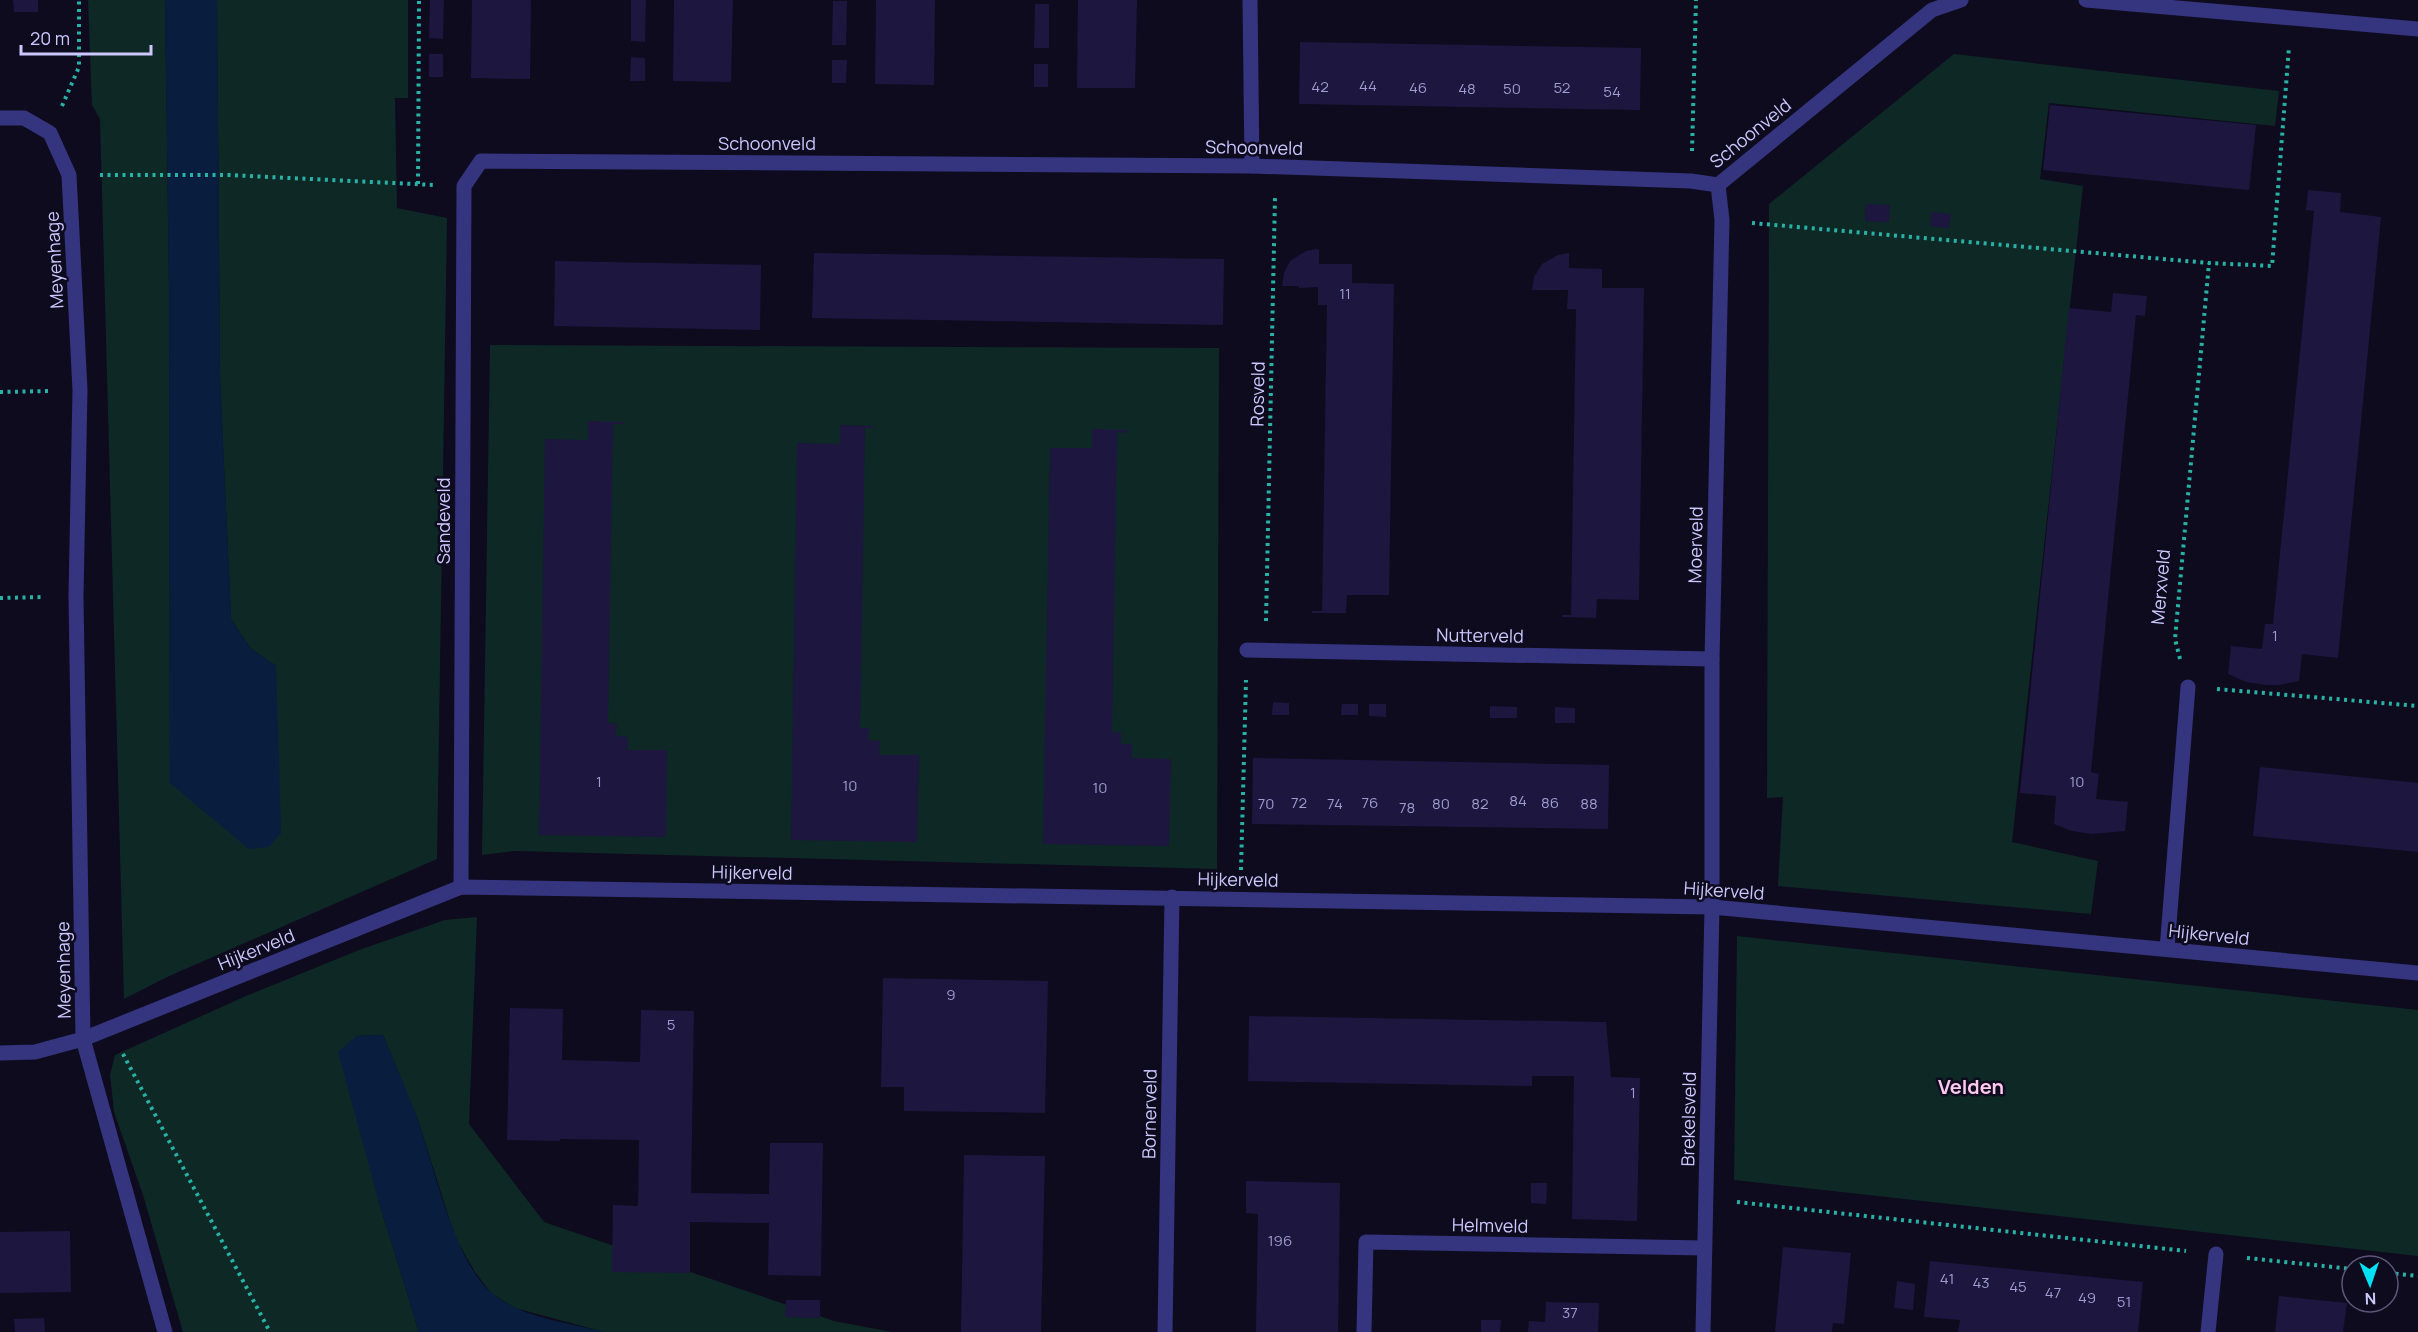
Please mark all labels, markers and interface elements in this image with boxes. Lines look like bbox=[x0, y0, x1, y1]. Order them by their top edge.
scale bar bbox=[21, 18, 152, 56]
text: 20 m bbox=[30, 26, 70, 50]
house number: 44 bbox=[1359, 75, 1377, 96]
house number: 42 bbox=[1311, 76, 1329, 97]
house number: 46 bbox=[1409, 77, 1427, 98]
house number: 52 bbox=[1554, 77, 1570, 98]
house number: 48 bbox=[1458, 78, 1476, 99]
house number: 50 bbox=[1503, 78, 1521, 99]
house number: 54 bbox=[1603, 81, 1621, 102]
street label: Schoonveld bbox=[1704, 93, 1796, 173]
street label: Schoonveld bbox=[718, 131, 816, 155]
street label: Schoonveld bbox=[1205, 134, 1303, 160]
street label: Meyenhage bbox=[39, 211, 69, 309]
house number: 11 bbox=[1339, 283, 1351, 304]
street label: Rosveld bbox=[1244, 361, 1270, 427]
street label: Sandeveld bbox=[431, 478, 455, 564]
street label: Moerveld bbox=[1682, 506, 1708, 584]
street label: Merxveld bbox=[2145, 548, 2175, 626]
street label: Nutterveld bbox=[1436, 622, 1524, 648]
house number: 1 bbox=[2272, 625, 2278, 646]
house number: 1 bbox=[596, 771, 602, 792]
house number: 10 bbox=[2070, 771, 2085, 792]
house number: 10 bbox=[843, 775, 858, 796]
house number: 10 bbox=[1093, 777, 1108, 798]
house number: 84 bbox=[1509, 790, 1527, 811]
house number: 72 bbox=[1291, 792, 1307, 813]
house number: 76 bbox=[1362, 792, 1378, 813]
house number: 86 bbox=[1541, 792, 1559, 813]
house number: 70 bbox=[1258, 793, 1274, 814]
house number: 74 bbox=[1327, 793, 1343, 814]
house number: 80 bbox=[1432, 793, 1450, 814]
house number: 82 bbox=[1471, 793, 1489, 814]
house number: 88 bbox=[1580, 793, 1598, 814]
house number: 78 bbox=[1399, 797, 1415, 818]
street label: Hijkerveld bbox=[711, 859, 793, 885]
street label: Hijkerveld bbox=[1197, 866, 1279, 892]
street label: Hijkerveld bbox=[1683, 875, 1765, 905]
street label: Hijkerveld bbox=[2167, 918, 2251, 950]
street label: Meyenhage bbox=[50, 921, 76, 1019]
street label: Hijkerveld bbox=[214, 923, 298, 975]
house number: 9 bbox=[946, 984, 956, 1005]
house number: 5 bbox=[667, 1014, 675, 1035]
street label: Bornerveld bbox=[1136, 1069, 1162, 1159]
street label: Brekelsveld bbox=[1675, 1071, 1701, 1167]
district label: Velden bbox=[1938, 1073, 2004, 1100]
house number: 1 bbox=[1630, 1082, 1636, 1103]
street label: Helmveld bbox=[1452, 1212, 1528, 1238]
house number: 196 bbox=[1268, 1230, 1292, 1251]
north arrow bbox=[2340, 1254, 2400, 1314]
house number: 41 bbox=[1940, 1268, 1954, 1289]
house number: 43 bbox=[1972, 1272, 1990, 1293]
house number: 45 bbox=[2009, 1276, 2027, 1297]
house number: 47 bbox=[2045, 1282, 2061, 1303]
house number: 49 bbox=[2078, 1287, 2096, 1308]
text: N bbox=[2364, 1288, 2377, 1310]
house number: 51 bbox=[2117, 1291, 2131, 1312]
house number: 37 bbox=[1562, 1302, 1578, 1323]

